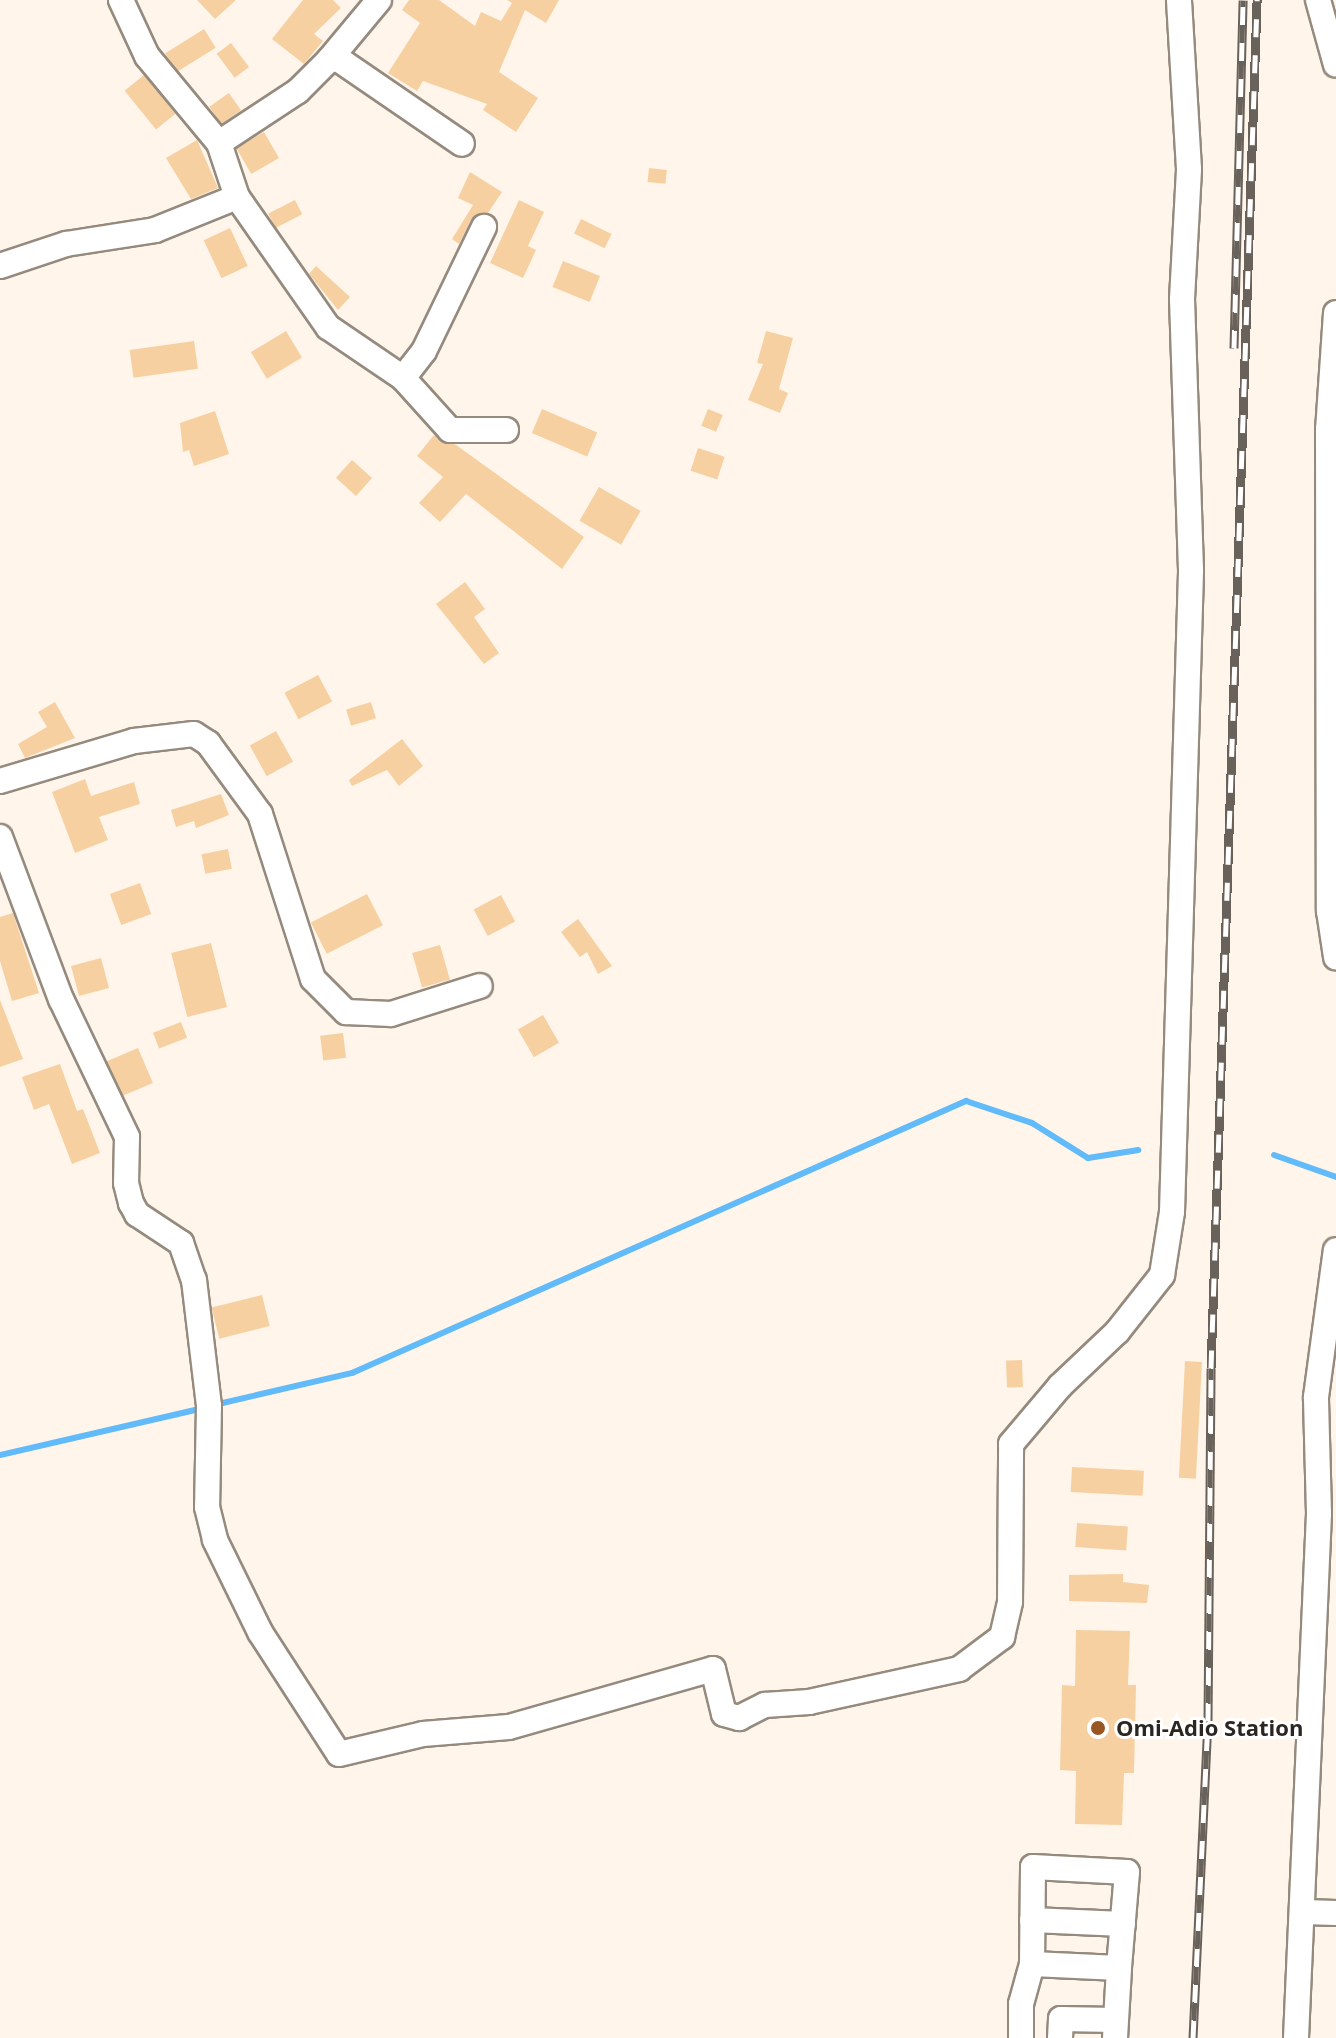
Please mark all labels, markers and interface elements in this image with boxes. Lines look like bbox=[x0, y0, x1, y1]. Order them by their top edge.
place label: Omi-Adio Station bbox=[1116, 1715, 1303, 1741]
marker: Omi-Adio Station bbox=[1087, 1717, 1109, 1739]

